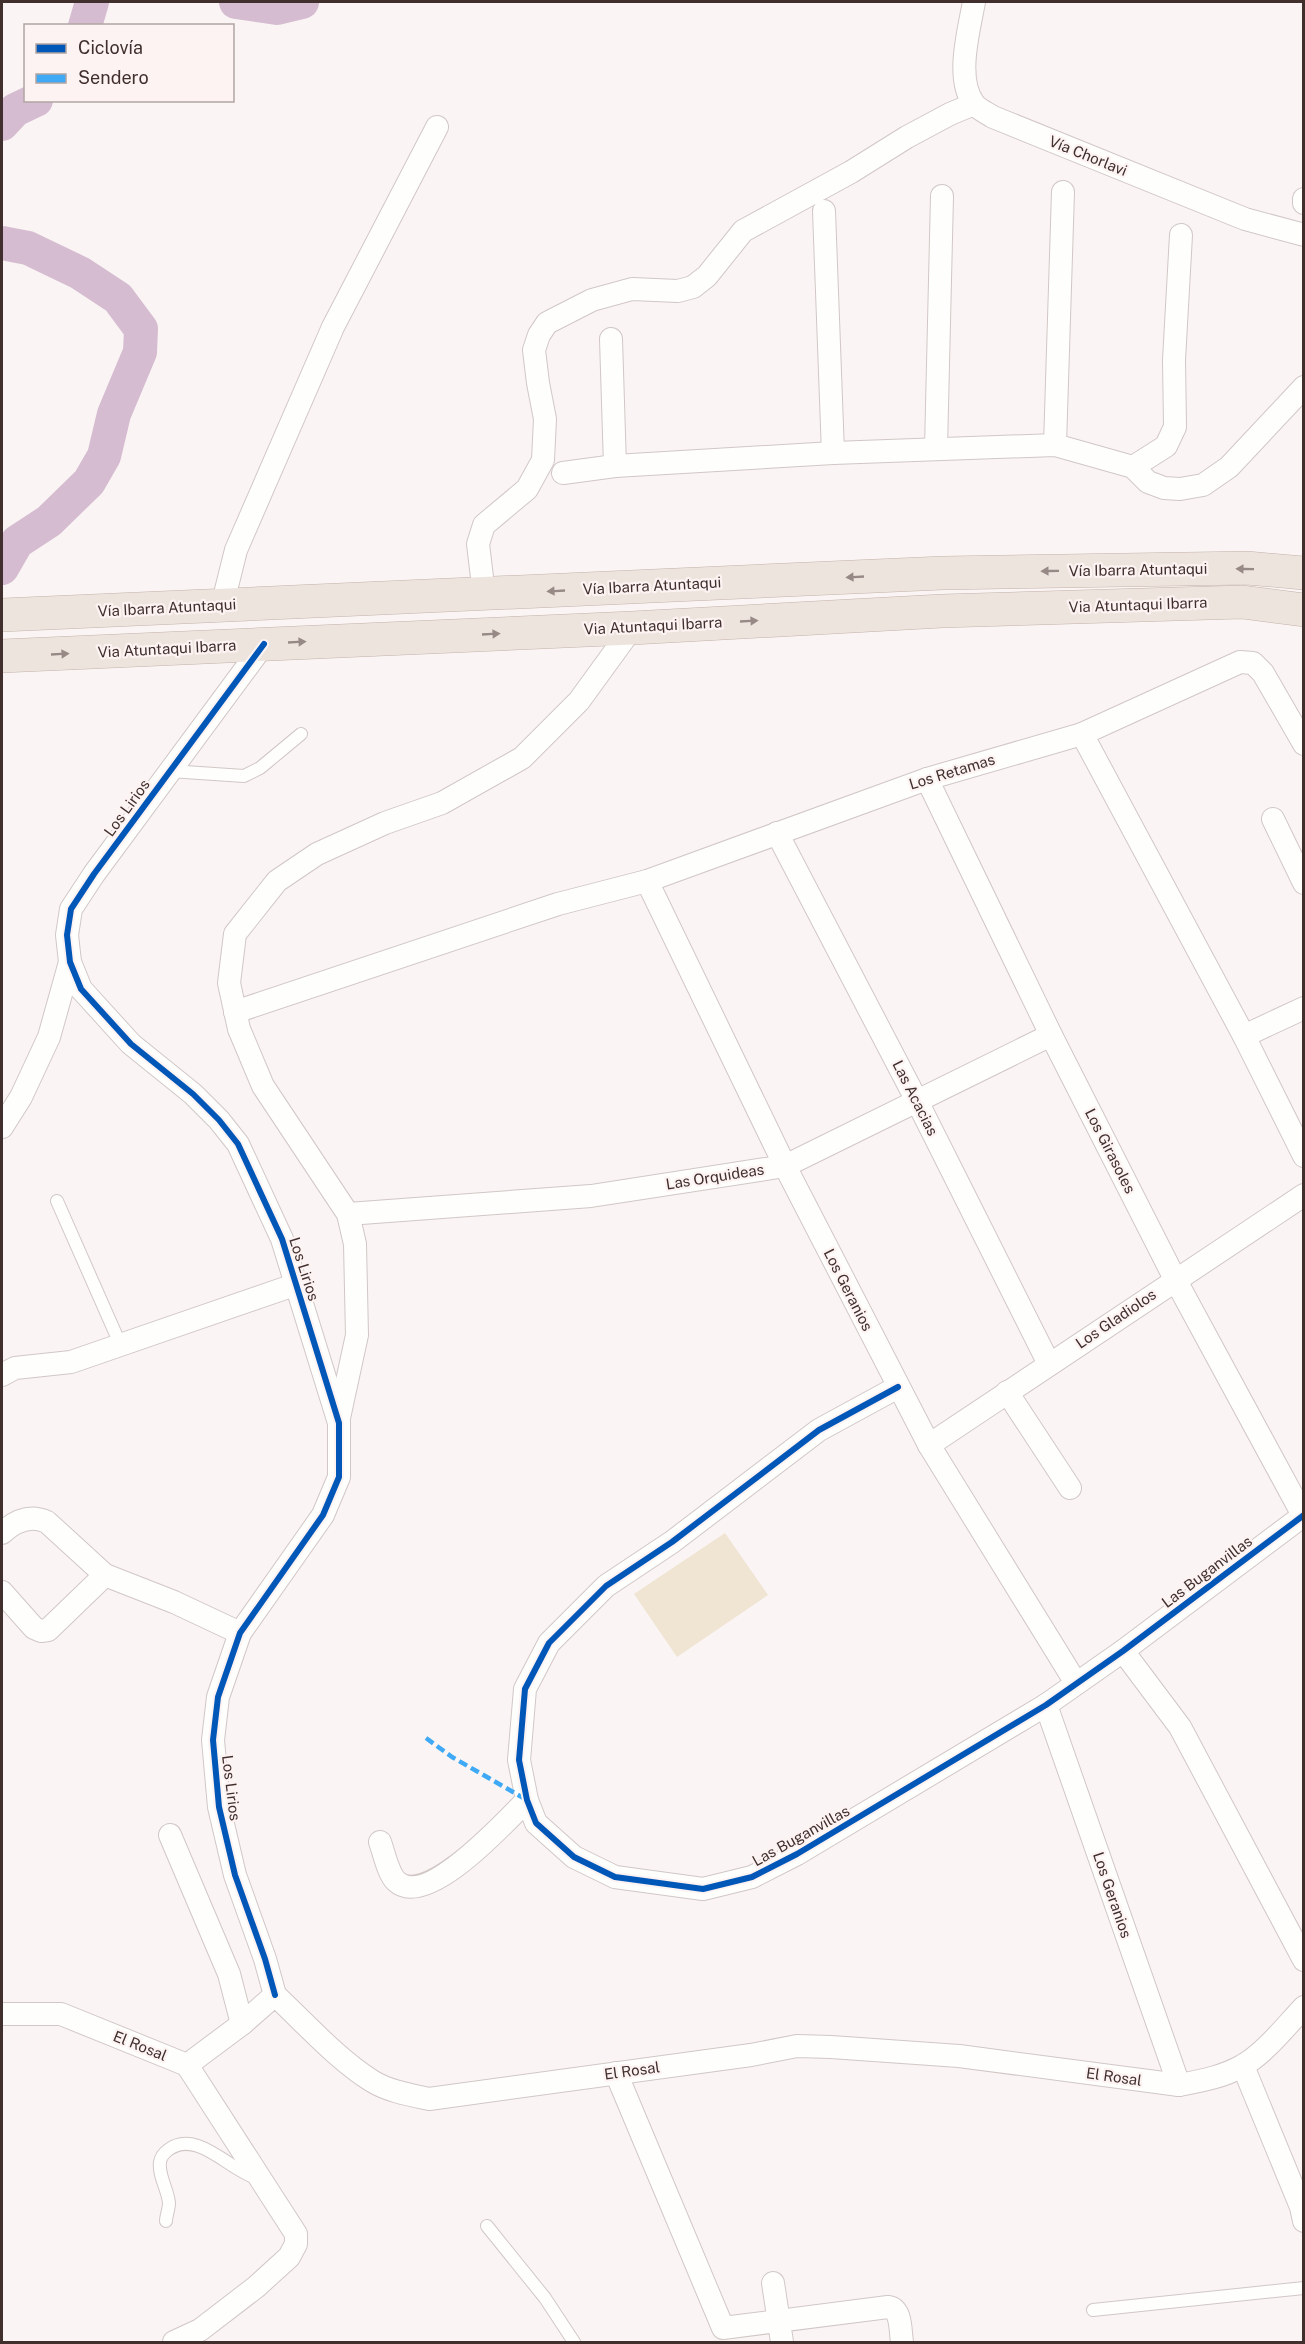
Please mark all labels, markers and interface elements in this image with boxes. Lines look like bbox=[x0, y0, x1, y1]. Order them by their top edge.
legend bbox=[24, 24, 234, 102]
text: Ciclovía bbox=[78, 37, 143, 58]
text: Sendero bbox=[78, 67, 149, 88]
street label: Vía Chorlavi bbox=[1047, 132, 1130, 179]
street label: Vía Ibarra Atuntaqui bbox=[1069, 560, 1207, 579]
one-way arrow bbox=[1236, 564, 1255, 573]
one-way arrow bbox=[1041, 567, 1060, 576]
street label: Vía Ibarra Atuntaqui bbox=[582, 573, 722, 598]
one-way arrow bbox=[846, 573, 865, 582]
one-way arrow bbox=[546, 586, 565, 595]
street label: Via Atuntaqui Ibarra bbox=[1068, 594, 1208, 615]
street label: Vía Ibarra Atuntaqui bbox=[97, 595, 237, 620]
street label: Via Atuntaqui Ibarra bbox=[583, 613, 723, 638]
one-way arrow bbox=[740, 617, 759, 626]
one-way arrow bbox=[482, 629, 501, 638]
street label: Via Atuntaqui Ibarra bbox=[97, 636, 237, 661]
one-way arrow bbox=[287, 638, 306, 647]
one-way arrow bbox=[50, 649, 69, 658]
street label: Los Retamas bbox=[907, 750, 997, 793]
street label: Los Lirios bbox=[100, 776, 153, 839]
street label: Las Acacias bbox=[889, 1057, 942, 1138]
street label: Los Girasoles bbox=[1082, 1106, 1139, 1196]
street label: Las Orquideas bbox=[665, 1160, 765, 1193]
street label: Los Lirios bbox=[286, 1235, 323, 1303]
street label: Los Geranios bbox=[820, 1246, 876, 1334]
street label: Los Gladiolos bbox=[1072, 1285, 1159, 1352]
street label: Las Buganvillas bbox=[1158, 1532, 1255, 1611]
street label: Los Lirios bbox=[219, 1754, 244, 1822]
street label: Las Buganvillas bbox=[749, 1802, 852, 1869]
street label: Los Geranios bbox=[1090, 1850, 1135, 1940]
street label: El Rosal bbox=[111, 2027, 169, 2064]
street label: El Rosal bbox=[603, 2058, 661, 2083]
street label: El Rosal bbox=[1085, 2064, 1143, 2089]

